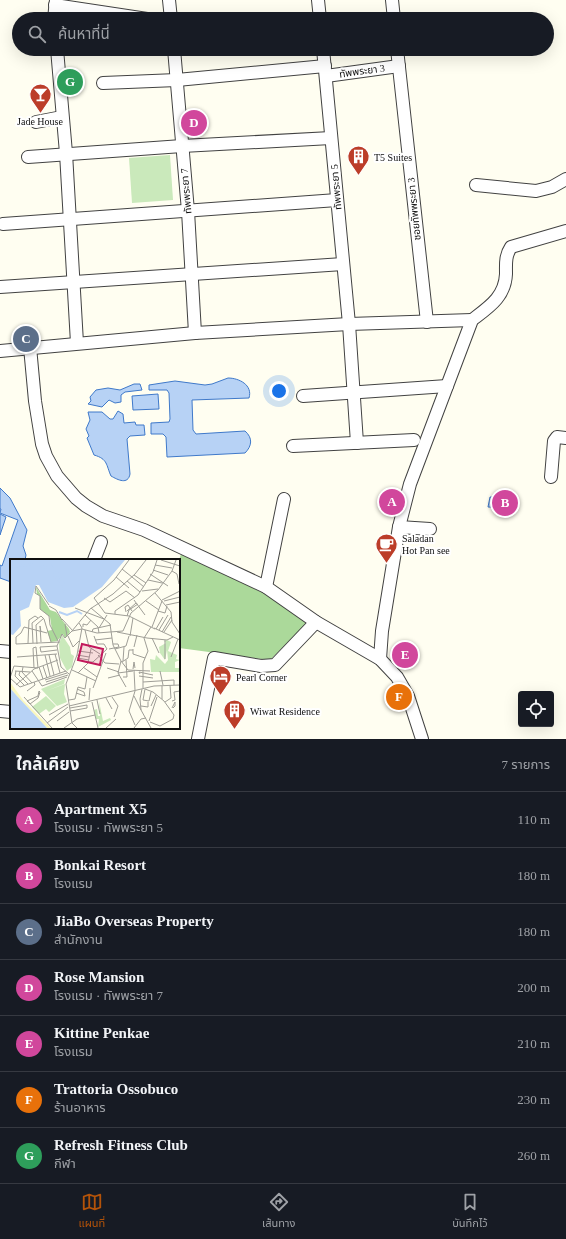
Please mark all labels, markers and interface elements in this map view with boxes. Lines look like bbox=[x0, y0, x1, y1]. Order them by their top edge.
search box bbox=[12, 12, 554, 56]
icon: search bbox=[26, 23, 48, 45]
text: ค้นหาที่นี่ bbox=[58, 26, 110, 42]
street label: ทัพพระยา 3 bbox=[339, 62, 385, 80]
pin: G bbox=[57, 67, 83, 97]
bar icon: Jade House bbox=[27, 82, 53, 115]
pin: D bbox=[181, 108, 207, 138]
place label: Jade House bbox=[17, 116, 63, 127]
building icon: T5 Suites bbox=[346, 144, 372, 177]
place label: T5 Suites bbox=[374, 152, 412, 163]
street label: ทัพพระยา 5 bbox=[329, 164, 343, 210]
street label: ทัพพระยา 7 bbox=[179, 168, 193, 214]
street label: ซอยทัพพระยา 3 bbox=[405, 177, 423, 241]
pin: C bbox=[13, 324, 39, 354]
your location bbox=[269, 381, 289, 401]
pin: A bbox=[379, 487, 405, 517]
pin: B bbox=[492, 488, 518, 518]
cafe icon: Saladan Hot Pan see bbox=[374, 531, 400, 564]
place label: Saladan Hot Pan see bbox=[402, 533, 450, 556]
inset map bbox=[10, 559, 180, 729]
pin: E bbox=[392, 640, 418, 670]
hotel icon: Pearl Corner bbox=[207, 664, 233, 697]
place label: Pearl Corner bbox=[236, 672, 287, 683]
pin: F bbox=[386, 682, 412, 712]
map controls bbox=[518, 691, 554, 727]
button: locate bbox=[518, 691, 554, 727]
building icon: Wiwat Residence bbox=[222, 698, 248, 731]
place label: Wiwat Residence bbox=[250, 706, 320, 717]
text: ใกล้เคียง bbox=[16, 755, 79, 774]
text: 7 รายการ bbox=[501, 757, 550, 772]
text: Apartment X5 bbox=[54, 801, 147, 817]
text: A bbox=[24, 812, 34, 827]
text: 110 m bbox=[518, 812, 550, 827]
text: โรงแรม · ทัพพระยา 5 bbox=[54, 820, 163, 835]
text: Bonkai Resort bbox=[54, 857, 146, 873]
text: B bbox=[25, 868, 33, 883]
text: 180 m bbox=[517, 868, 550, 883]
text: โรงแรม bbox=[54, 876, 93, 891]
text: JiaBo Overseas Property bbox=[54, 913, 214, 929]
text: C bbox=[24, 924, 34, 939]
text: 180 m bbox=[517, 924, 550, 939]
text: สำนักงาน bbox=[54, 932, 103, 947]
text: Rose Mansion bbox=[54, 969, 144, 985]
text: D bbox=[24, 980, 34, 995]
text: 200 m bbox=[517, 980, 550, 995]
text: โรงแรม · ทัพพระยา 7 bbox=[54, 988, 163, 1003]
text: Kittine Penkae bbox=[54, 1025, 149, 1041]
text: E bbox=[25, 1036, 33, 1051]
text: 210 m bbox=[517, 1036, 550, 1051]
text: โรงแรม bbox=[54, 1044, 93, 1059]
text: Trattoria Ossobuco bbox=[54, 1081, 178, 1097]
text: F bbox=[25, 1092, 33, 1107]
text: 230 m bbox=[517, 1092, 550, 1107]
text: ร้านอาหาร bbox=[54, 1100, 106, 1115]
text: Refresh Fitness Club bbox=[54, 1137, 188, 1153]
text: G bbox=[24, 1148, 34, 1163]
text: 260 m bbox=[517, 1148, 550, 1163]
text: กีฬา bbox=[54, 1156, 76, 1171]
tab: แผนที่ bbox=[78, 1191, 105, 1232]
tab: เส้นทาง bbox=[262, 1191, 295, 1232]
tab: บันทึกไว้ bbox=[452, 1191, 488, 1232]

